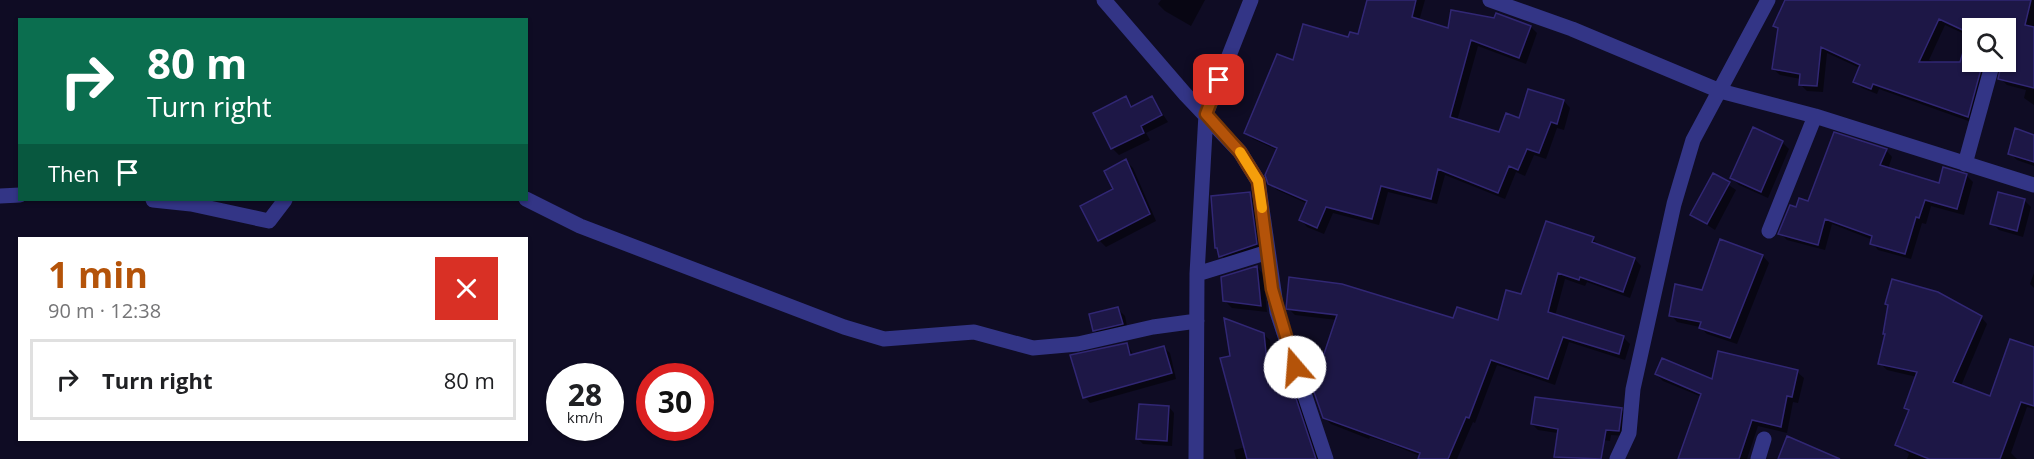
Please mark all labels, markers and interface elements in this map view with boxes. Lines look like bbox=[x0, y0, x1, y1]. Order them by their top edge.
map controls bbox=[1962, 18, 2016, 72]
button: search bbox=[1962, 18, 2016, 72]
text: 80 m bbox=[147, 34, 247, 91]
icon: right bbox=[48, 42, 126, 120]
pin bbox=[1193, 54, 1244, 105]
icon: arrive bbox=[1202, 63, 1235, 96]
text: Turn right bbox=[147, 88, 272, 125]
icon: arrive bbox=[111, 156, 144, 189]
text: Then bbox=[48, 158, 99, 188]
text: 1 min bbox=[48, 250, 148, 299]
button: close bbox=[435, 257, 498, 320]
text: 90 m · 12:38 bbox=[48, 297, 161, 324]
position arrow bbox=[1263, 335, 1327, 399]
icon: right bbox=[51, 363, 84, 396]
speed limit sign: 30 bbox=[636, 363, 714, 441]
text: Turn right bbox=[102, 365, 213, 395]
text: 80 m bbox=[444, 365, 495, 395]
text: 28 bbox=[568, 374, 602, 415]
text: km/h bbox=[567, 407, 603, 427]

